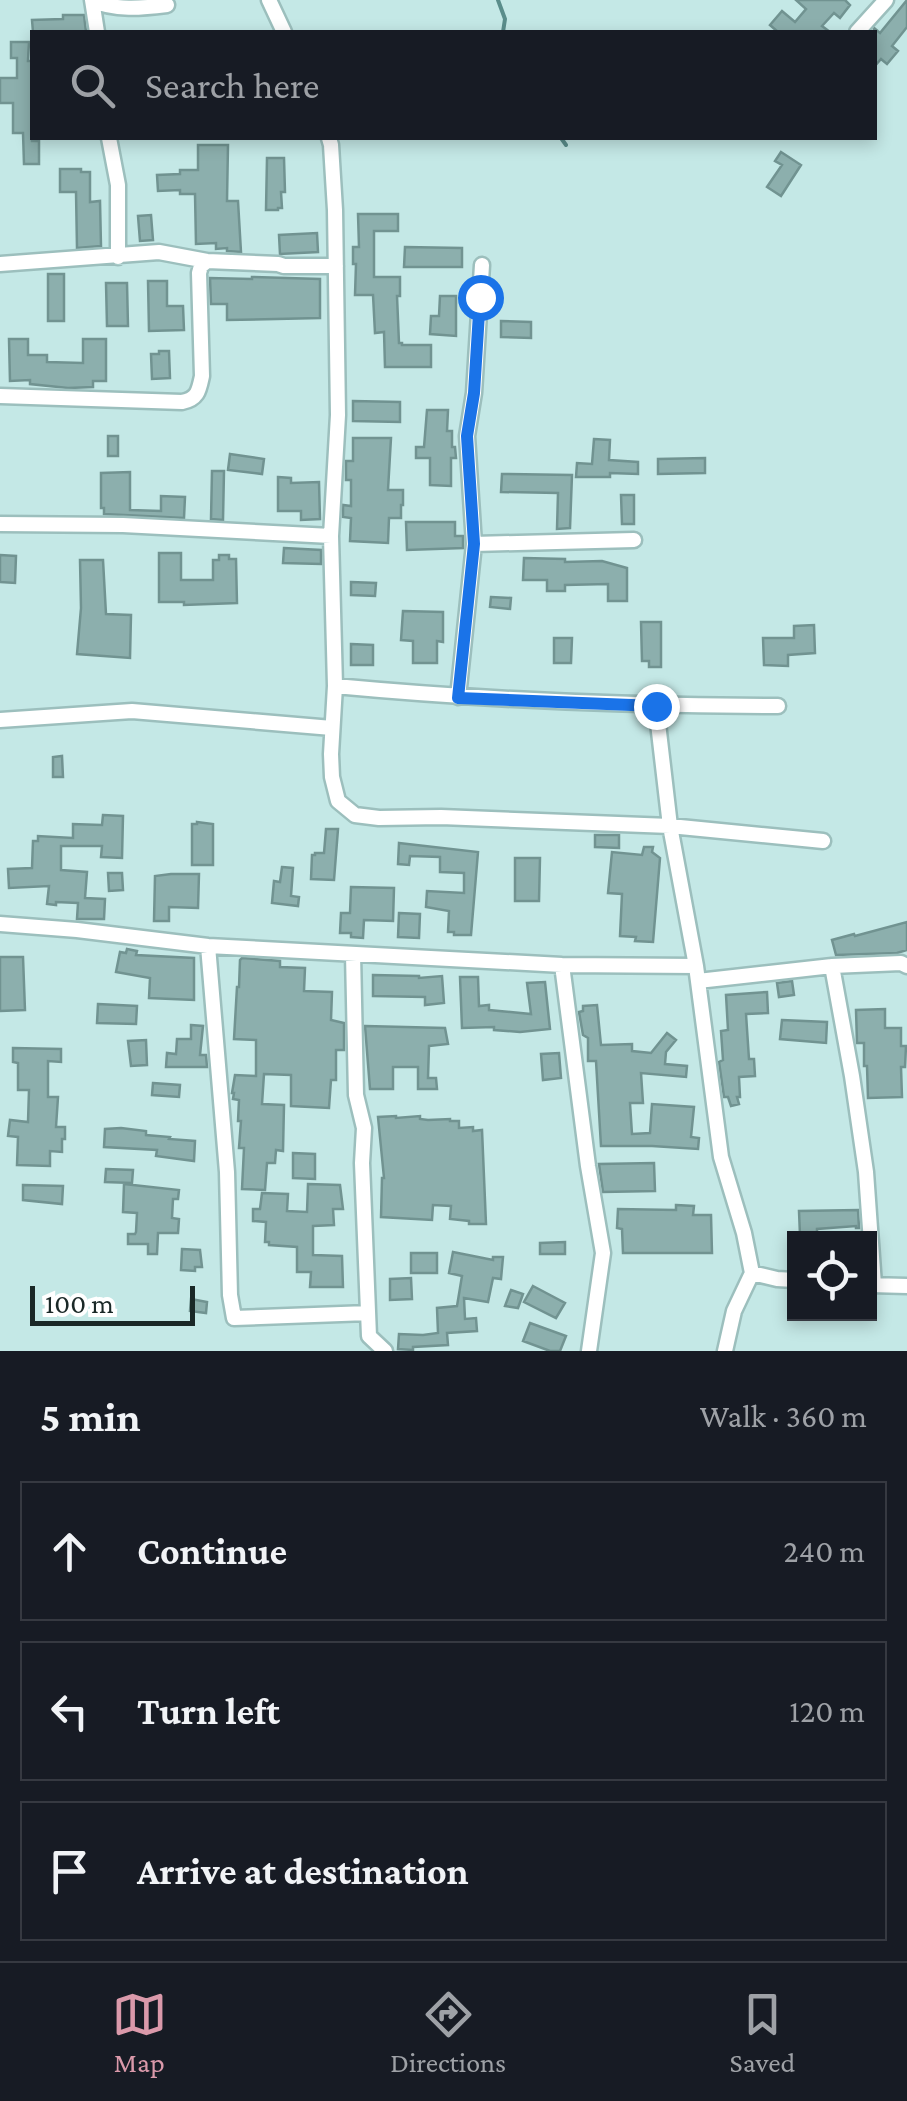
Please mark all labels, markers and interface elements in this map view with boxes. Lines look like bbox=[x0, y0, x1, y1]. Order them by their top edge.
search box bbox=[30, 30, 877, 140]
icon: search bbox=[65, 58, 120, 113]
text: Search here bbox=[145, 64, 319, 106]
route start bbox=[458, 275, 504, 321]
route end bbox=[634, 684, 680, 730]
map controls bbox=[787, 1231, 877, 1321]
button: locate bbox=[787, 1231, 877, 1321]
scale bar bbox=[30, 1281, 195, 1326]
text: 100 m bbox=[45, 1288, 114, 1319]
text: 5 min bbox=[40, 1393, 141, 1440]
text: Walk · 360 m bbox=[700, 1398, 867, 1434]
icon: ahead bbox=[42, 1524, 97, 1579]
text: Continue bbox=[137, 1530, 287, 1572]
text: 240 m bbox=[784, 1533, 865, 1569]
icon: left bbox=[42, 1684, 97, 1739]
text: Turn left bbox=[137, 1690, 280, 1732]
text: 120 m bbox=[789, 1693, 865, 1729]
icon: arrive bbox=[42, 1844, 97, 1899]
text: Arrive at destination bbox=[137, 1850, 469, 1892]
tab: Map bbox=[112, 1987, 167, 2078]
tab: Directions bbox=[390, 1987, 506, 2078]
tab: Saved bbox=[730, 1987, 795, 2078]

